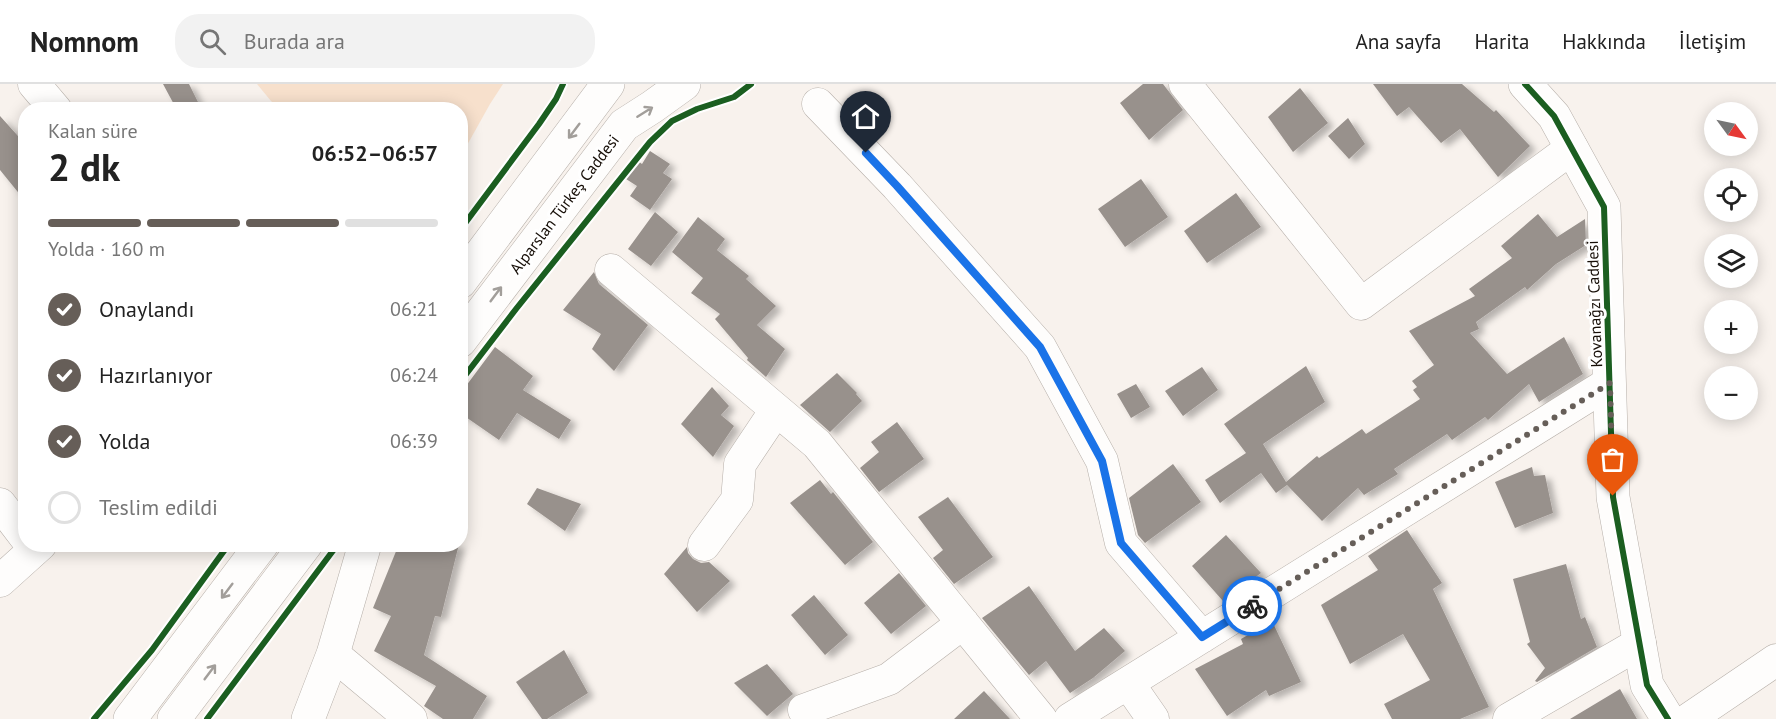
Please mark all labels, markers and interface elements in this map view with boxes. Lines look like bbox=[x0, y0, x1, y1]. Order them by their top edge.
search box bbox=[175, 14, 595, 68]
text: Nomnom bbox=[30, 23, 139, 60]
icon: search bbox=[196, 25, 229, 58]
text: Burada ara bbox=[244, 27, 345, 55]
text: Ana sayfa bbox=[1356, 28, 1441, 55]
text: Harita bbox=[1474, 28, 1529, 55]
text: Hakkında bbox=[1562, 28, 1646, 55]
text: İletişim bbox=[1679, 28, 1746, 55]
pin bbox=[840, 91, 891, 153]
icon: home bbox=[849, 100, 882, 133]
north arrow bbox=[1704, 102, 1758, 156]
map controls bbox=[1704, 102, 1758, 420]
one-way arrow bbox=[636, 105, 653, 117]
text: Kalan süre bbox=[48, 118, 138, 144]
one-way arrow bbox=[568, 123, 580, 139]
street label: Alparslan Türkeş Caddesi bbox=[505, 130, 623, 278]
text: 06:52–06:57 bbox=[312, 139, 438, 167]
text: 2 dk bbox=[48, 141, 120, 192]
button: locate bbox=[1704, 168, 1758, 222]
button: layers bbox=[1704, 234, 1758, 288]
text: Yolda · 160 m bbox=[48, 236, 165, 262]
street label: Kovanağzı Caddesi bbox=[1582, 240, 1606, 368]
one-way arrow bbox=[489, 286, 502, 302]
icon: check bbox=[48, 293, 81, 326]
text: Onaylandı bbox=[99, 295, 194, 323]
text: 06:21 bbox=[390, 296, 438, 322]
button: + bbox=[1704, 300, 1758, 354]
icon: check bbox=[48, 359, 81, 392]
text: Hazırlanıyor bbox=[99, 361, 212, 389]
text: 06:24 bbox=[390, 362, 438, 388]
button: − bbox=[1704, 366, 1758, 420]
icon: check bbox=[48, 425, 81, 458]
text: Yolda bbox=[99, 427, 150, 455]
text: 06:39 bbox=[390, 428, 438, 454]
pin bbox=[1587, 434, 1638, 496]
icon: bag bbox=[1596, 443, 1629, 476]
text: Teslim edildi bbox=[99, 493, 218, 521]
courier bbox=[1222, 576, 1282, 636]
one-way arrow bbox=[220, 583, 233, 599]
icon: bike bbox=[1236, 590, 1269, 623]
one-way arrow bbox=[203, 665, 216, 681]

